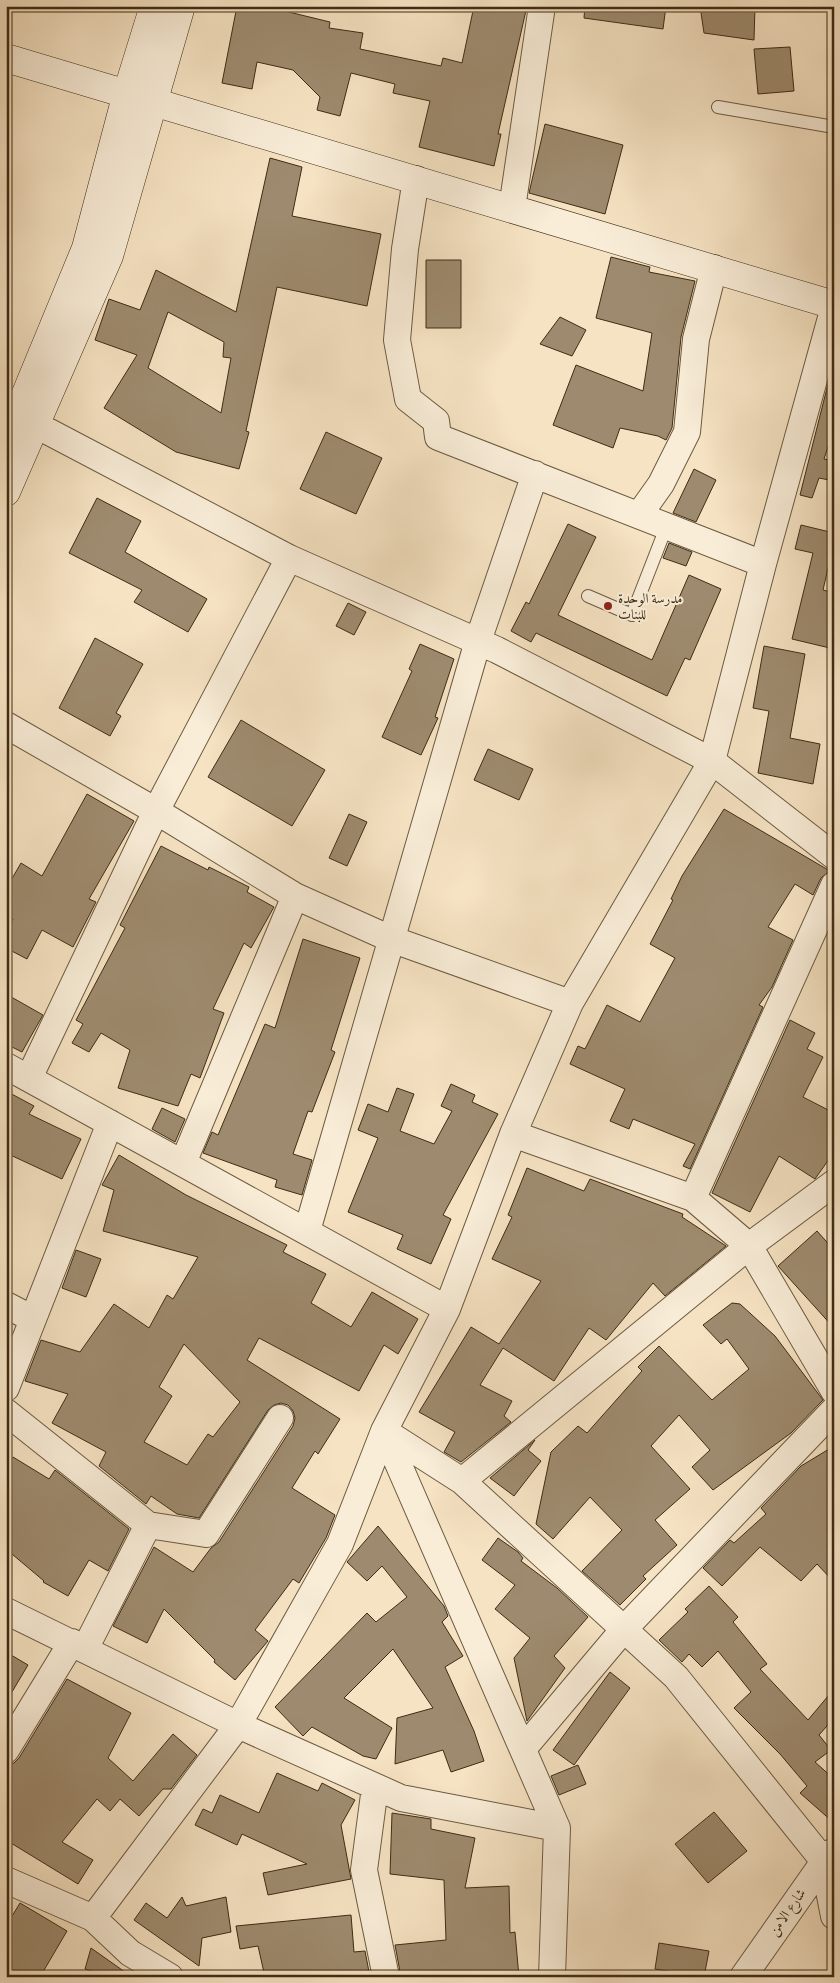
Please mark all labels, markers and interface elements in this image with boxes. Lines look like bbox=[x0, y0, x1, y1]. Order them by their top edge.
place label: مدرسة الوحدة للبنات bbox=[618, 590, 682, 623]
marker: مدرسة الوحدة للبنات bbox=[602, 600, 614, 612]
street label: شارع الامن bbox=[765, 1885, 812, 1940]

